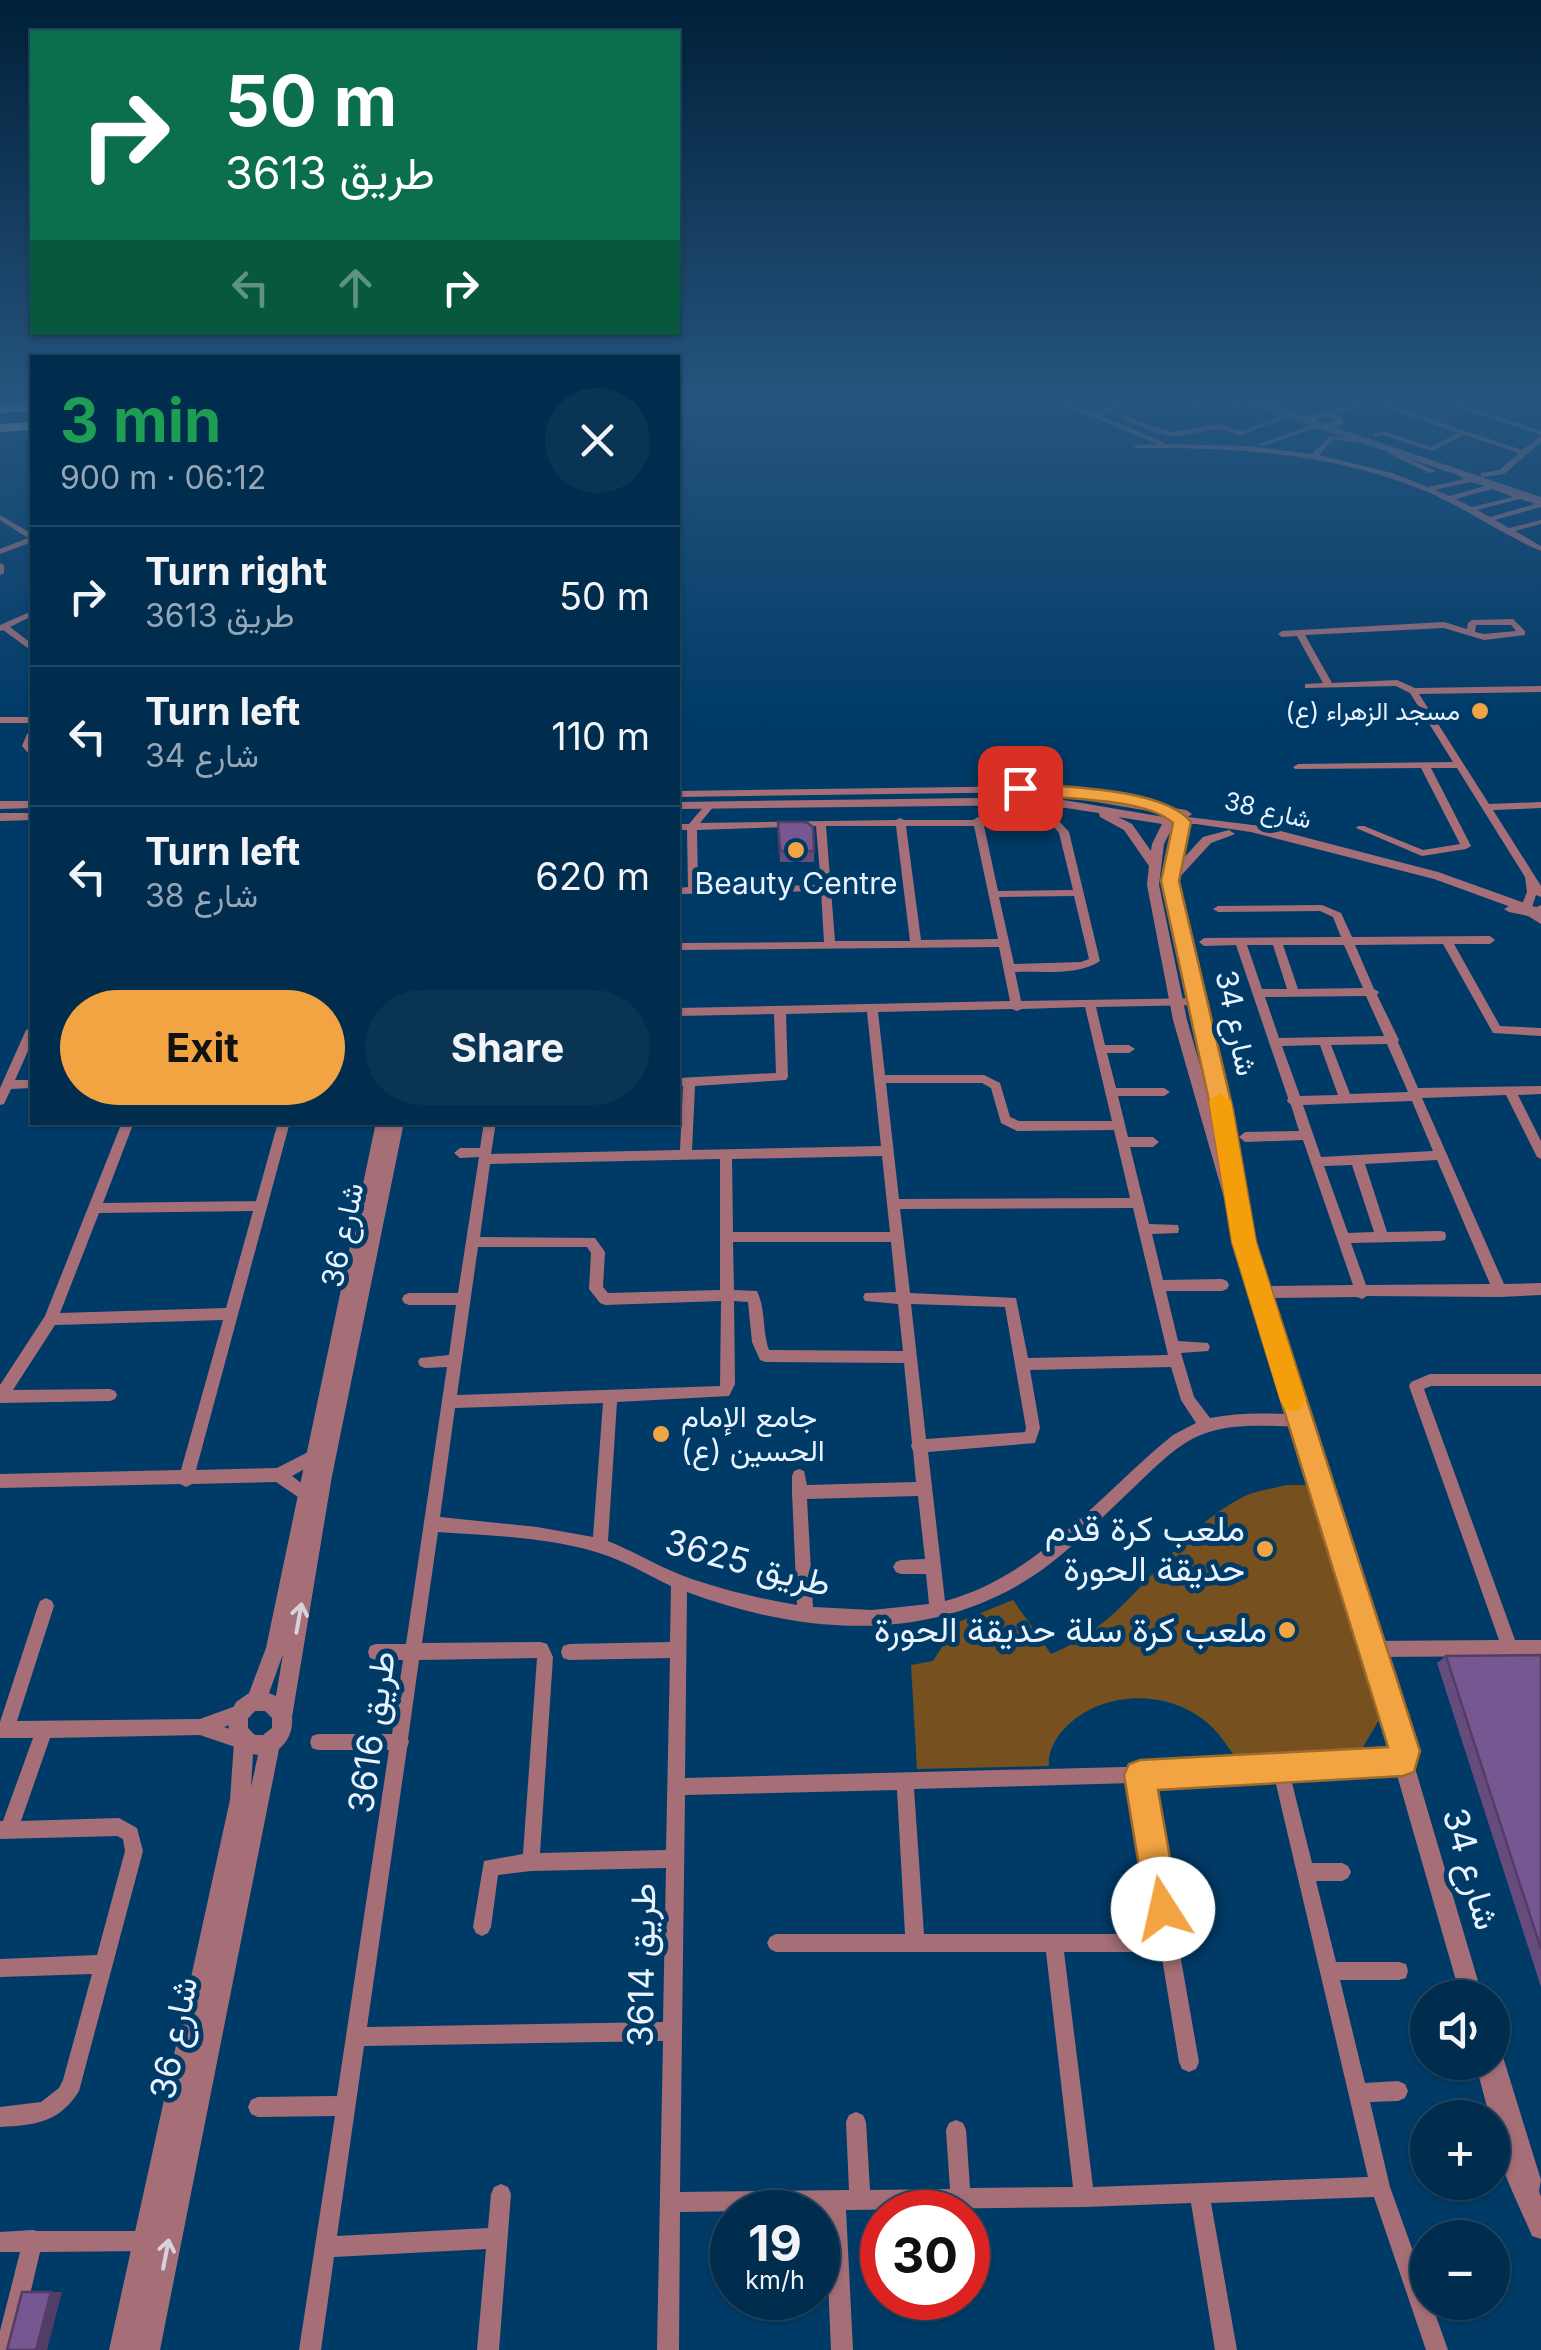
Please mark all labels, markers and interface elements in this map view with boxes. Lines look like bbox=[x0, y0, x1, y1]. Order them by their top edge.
text: 50 m bbox=[225, 58, 397, 143]
icon: right bbox=[60, 70, 190, 200]
text: طريق 3613 bbox=[225, 145, 435, 200]
icon: left bbox=[223, 260, 278, 315]
icon: ahead bbox=[328, 260, 383, 315]
icon: right bbox=[433, 260, 488, 315]
text: 3 min bbox=[60, 384, 221, 456]
button: close bbox=[545, 388, 650, 493]
text: 900 m · 06:12 bbox=[60, 458, 266, 497]
text: Turn right bbox=[145, 548, 327, 594]
icon: right bbox=[60, 569, 115, 624]
text: 50 m bbox=[559, 573, 650, 619]
text: طريق 3613 bbox=[145, 596, 294, 635]
text: Turn left bbox=[145, 688, 300, 734]
place label: مسجد الزهراء (ع) bbox=[1286, 696, 1460, 728]
marker: مسجد الزهراء (ع) bbox=[1469, 700, 1491, 722]
icon: left bbox=[60, 709, 115, 764]
text: 110 m bbox=[551, 713, 650, 759]
text: شارع 34 bbox=[145, 736, 259, 775]
pin bbox=[978, 746, 1063, 831]
icon: arrive bbox=[993, 761, 1048, 816]
street label: شارع 38 bbox=[1221, 785, 1314, 836]
text: Turn left bbox=[145, 828, 300, 874]
marker: Beauty Centre bbox=[785, 839, 807, 861]
icon: left bbox=[60, 849, 115, 904]
text: 620 m bbox=[535, 853, 650, 899]
place label: Beauty Centre bbox=[695, 865, 897, 901]
text: شارع 38 bbox=[145, 876, 258, 915]
street label: شارع 34 bbox=[1205, 967, 1266, 1079]
button: Exit bbox=[60, 990, 345, 1105]
button: Share bbox=[365, 990, 650, 1105]
street label: شارع 36 bbox=[313, 1179, 374, 1291]
place label: جامع الإمام الحسين (ع) bbox=[681, 1398, 825, 1471]
marker: جامع الإمام الحسين (ع) bbox=[650, 1423, 672, 1445]
place label: ملعب كرة قدم حديقة الحورة bbox=[1045, 1507, 1245, 1591]
street label: طريق 3625 bbox=[660, 1520, 836, 1606]
marker: ملعب كرة قدم حديقة الحورة bbox=[1254, 1538, 1276, 1560]
one-way arrow bbox=[290, 1603, 309, 1635]
place label: ملعب كرة سلة حديقة الحورة bbox=[874, 1608, 1267, 1652]
marker: ملعب كرة سلة حديقة الحورة bbox=[1276, 1619, 1298, 1641]
street label: طريق 3616 bbox=[339, 1648, 405, 1816]
street label: شارع 34 bbox=[1431, 1803, 1509, 1935]
position arrow bbox=[1111, 1857, 1215, 1961]
street label: طريق 3614 bbox=[619, 1883, 665, 2047]
street label: شارع 36 bbox=[141, 1973, 209, 2103]
map controls bbox=[1410, 1980, 1510, 2320]
button: sound bbox=[1410, 1980, 1510, 2080]
button: + bbox=[1410, 2100, 1510, 2200]
speed limit sign: 30 bbox=[860, 2190, 990, 2320]
text: 19 bbox=[748, 2213, 802, 2273]
button: − bbox=[1410, 2220, 1510, 2320]
one-way arrow bbox=[157, 2239, 176, 2271]
text: km/h bbox=[745, 2265, 805, 2295]

